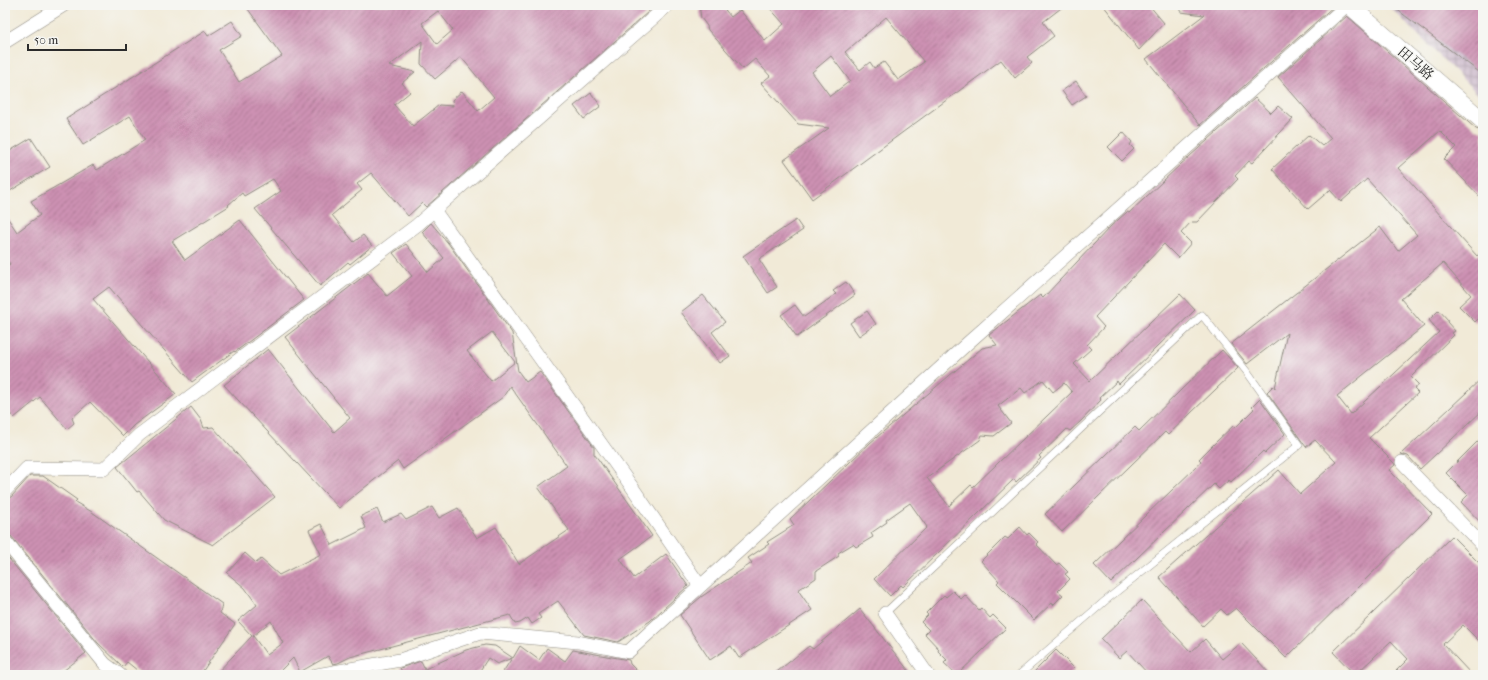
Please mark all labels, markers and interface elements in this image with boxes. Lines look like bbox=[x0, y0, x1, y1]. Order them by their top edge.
scale bar bbox=[28, 26, 126, 52]
text: 50 m bbox=[34, 33, 58, 47]
street label: 田马路 bbox=[1394, 43, 1437, 84]

